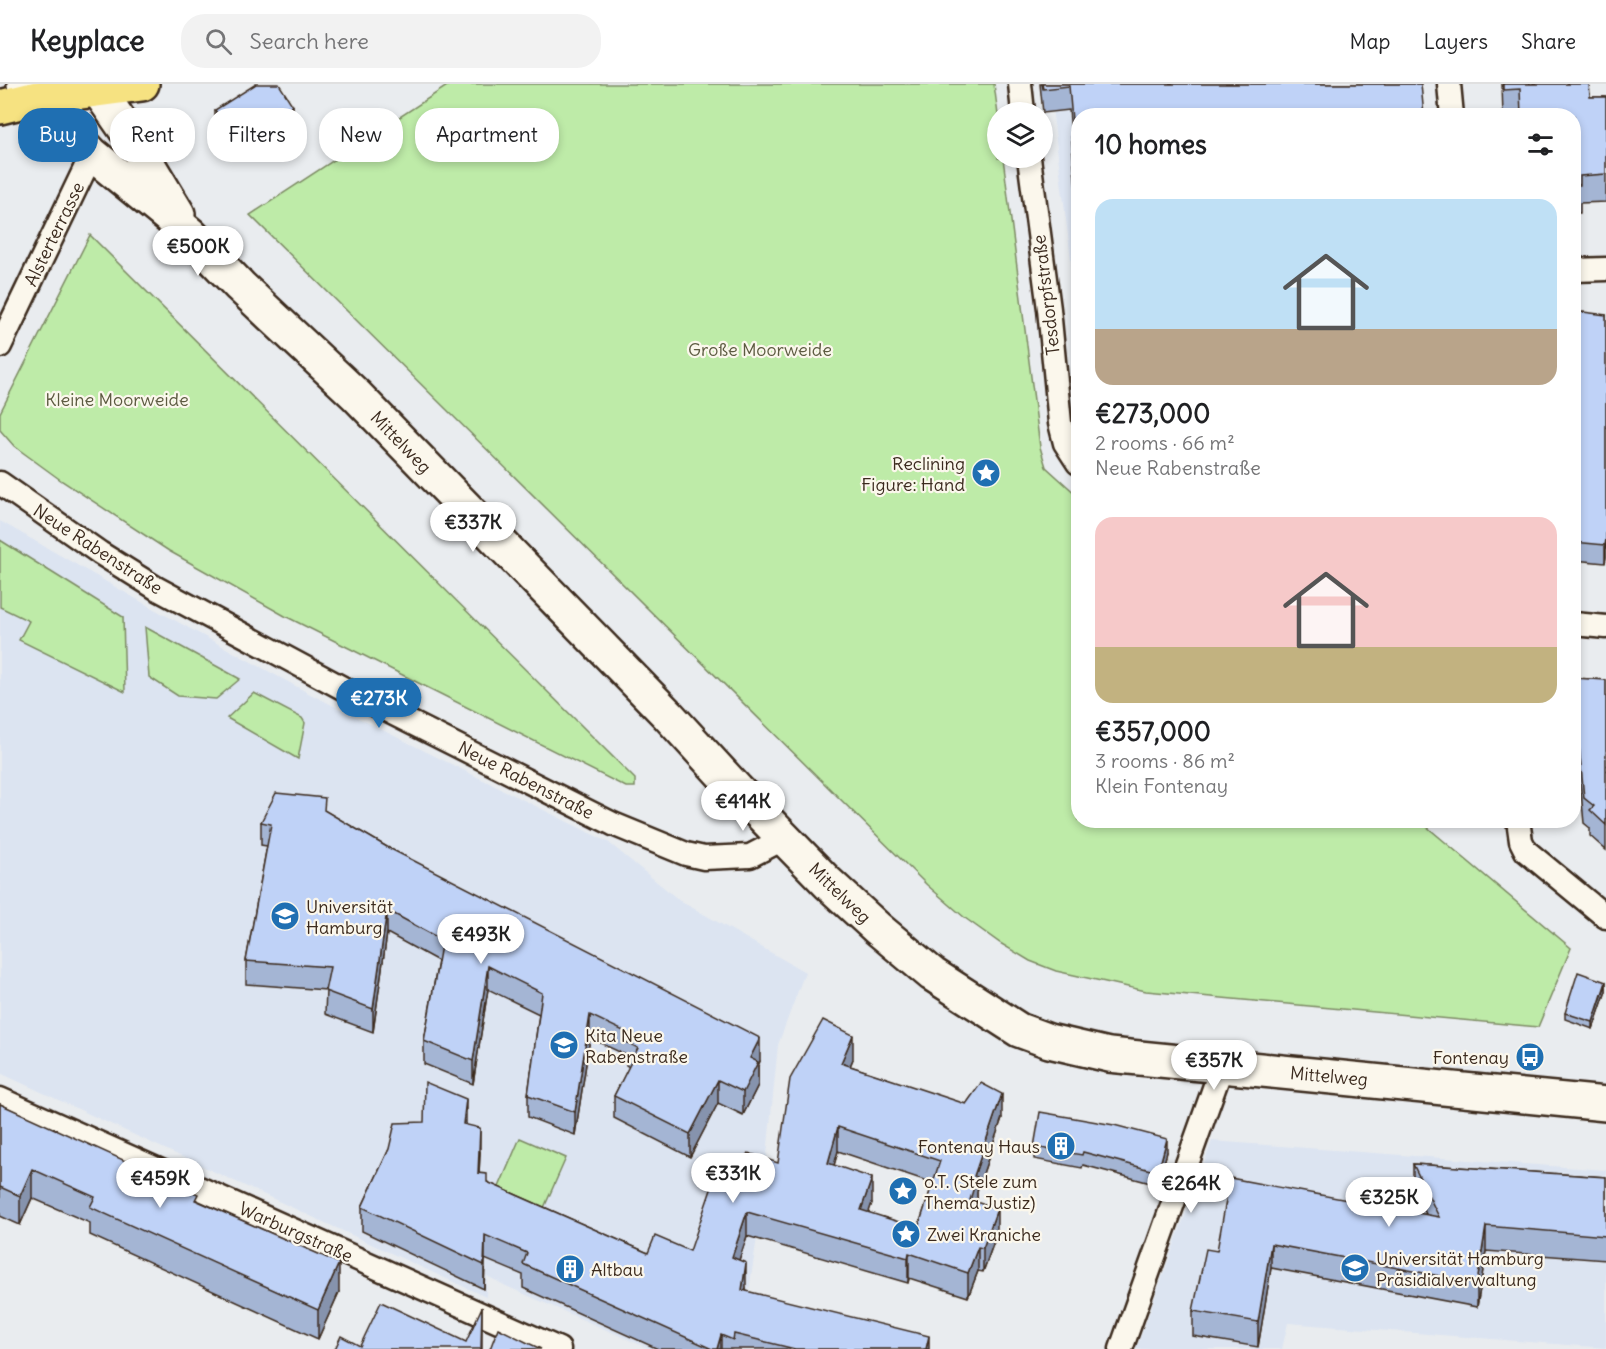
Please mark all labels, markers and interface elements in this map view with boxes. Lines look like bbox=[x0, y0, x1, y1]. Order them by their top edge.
search box bbox=[181, 14, 601, 68]
text: Keyplace bbox=[30, 23, 145, 59]
icon: search bbox=[202, 25, 235, 58]
text: Search here bbox=[250, 27, 369, 55]
text: Map bbox=[1350, 28, 1390, 55]
text: Layers bbox=[1423, 28, 1488, 55]
text: Share bbox=[1521, 28, 1576, 55]
map controls bbox=[987, 102, 1053, 168]
button: layers bbox=[987, 102, 1053, 168]
chip: Buy bbox=[18, 108, 98, 162]
chip: Rent bbox=[110, 108, 195, 162]
chip: Filters bbox=[207, 108, 307, 162]
chip: New bbox=[319, 108, 403, 162]
chip: Apartment bbox=[415, 108, 559, 162]
text: 10 homes bbox=[1095, 128, 1207, 161]
icon: filters bbox=[1524, 128, 1557, 161]
street label: Alsterterrasse bbox=[19, 178, 89, 290]
pin: €500K bbox=[156, 226, 240, 277]
text: €500K bbox=[166, 233, 230, 258]
street label: Tesdorpfstraße bbox=[1027, 233, 1065, 357]
icon: home bbox=[1272, 238, 1380, 346]
park label: Große Moorweide bbox=[688, 338, 832, 361]
park label: Kleine Moorweide bbox=[45, 388, 189, 411]
text: €273,000 bbox=[1095, 397, 1210, 430]
street label: Mittelweg bbox=[366, 406, 436, 478]
text: 2 rooms · 66 m² bbox=[1095, 430, 1235, 455]
place label: Reclining Figure: Hand bbox=[861, 452, 965, 496]
text: Neue Rabenstraße bbox=[1095, 455, 1261, 480]
place icon: Reclining Figure: Hand bbox=[970, 457, 1002, 489]
street label: Neue Rabenstraße bbox=[29, 499, 167, 599]
pin: €337K bbox=[431, 502, 515, 553]
text: €337K bbox=[444, 509, 502, 534]
icon: home bbox=[1272, 556, 1380, 664]
pin: €273K bbox=[337, 678, 421, 729]
text: €273K bbox=[350, 685, 408, 710]
text: €357,000 bbox=[1095, 715, 1211, 748]
street label: Neue Rabenstraße bbox=[454, 736, 598, 824]
text: 3 rooms · 86 m² bbox=[1095, 748, 1235, 773]
text: Klein Fontenay bbox=[1095, 773, 1228, 798]
pin: €414K bbox=[701, 781, 785, 832]
text: €414K bbox=[715, 788, 771, 813]
street label: Mittelweg bbox=[804, 858, 876, 928]
place label: Universität Hamburg bbox=[306, 895, 393, 939]
school or university icon: Universität Hamburg bbox=[269, 900, 301, 932]
pin: €493K bbox=[439, 914, 523, 965]
text: €493K bbox=[451, 921, 511, 946]
place label: Kita Neue Rabenstraße bbox=[585, 1024, 688, 1068]
school or university icon: Kita Neue Rabenstraße bbox=[548, 1029, 580, 1061]
pin: €357K bbox=[1172, 1040, 1256, 1091]
bus stop icon: Fontenay bbox=[1514, 1041, 1546, 1073]
place label: Fontenay bbox=[1433, 1046, 1509, 1069]
text: €357K bbox=[1185, 1047, 1243, 1072]
street label: Mittelweg bbox=[1289, 1061, 1369, 1091]
building icon: Fontenay Haus bbox=[1045, 1130, 1077, 1162]
place label: Fontenay Haus bbox=[918, 1135, 1040, 1158]
pin: €331K bbox=[691, 1153, 775, 1204]
pin: €459K bbox=[118, 1158, 202, 1209]
text: €331K bbox=[705, 1160, 761, 1185]
pin: €264K bbox=[1149, 1163, 1233, 1214]
text: €459K bbox=[130, 1165, 190, 1190]
place label: o.T. (Stele zum Thema Justiz) bbox=[924, 1170, 1038, 1214]
text: €264K bbox=[1161, 1170, 1221, 1195]
place icon: o.T. (Stele zum Thema Justiz) bbox=[887, 1175, 919, 1207]
pin: €325K bbox=[1347, 1177, 1431, 1228]
text: €325K bbox=[1359, 1184, 1419, 1209]
street label: Warburgstraße bbox=[236, 1197, 356, 1267]
place icon: Zwei Kraniche bbox=[890, 1218, 922, 1250]
place label: Zwei Kraniche bbox=[927, 1223, 1041, 1246]
place label: Universität Hamburg Präsidialverwaltung bbox=[1376, 1247, 1544, 1291]
school or university icon: Universität Hamburg Präsidialverwaltung bbox=[1339, 1252, 1371, 1284]
building icon: Altbau bbox=[554, 1253, 586, 1285]
place label: Altbau bbox=[591, 1258, 643, 1281]

